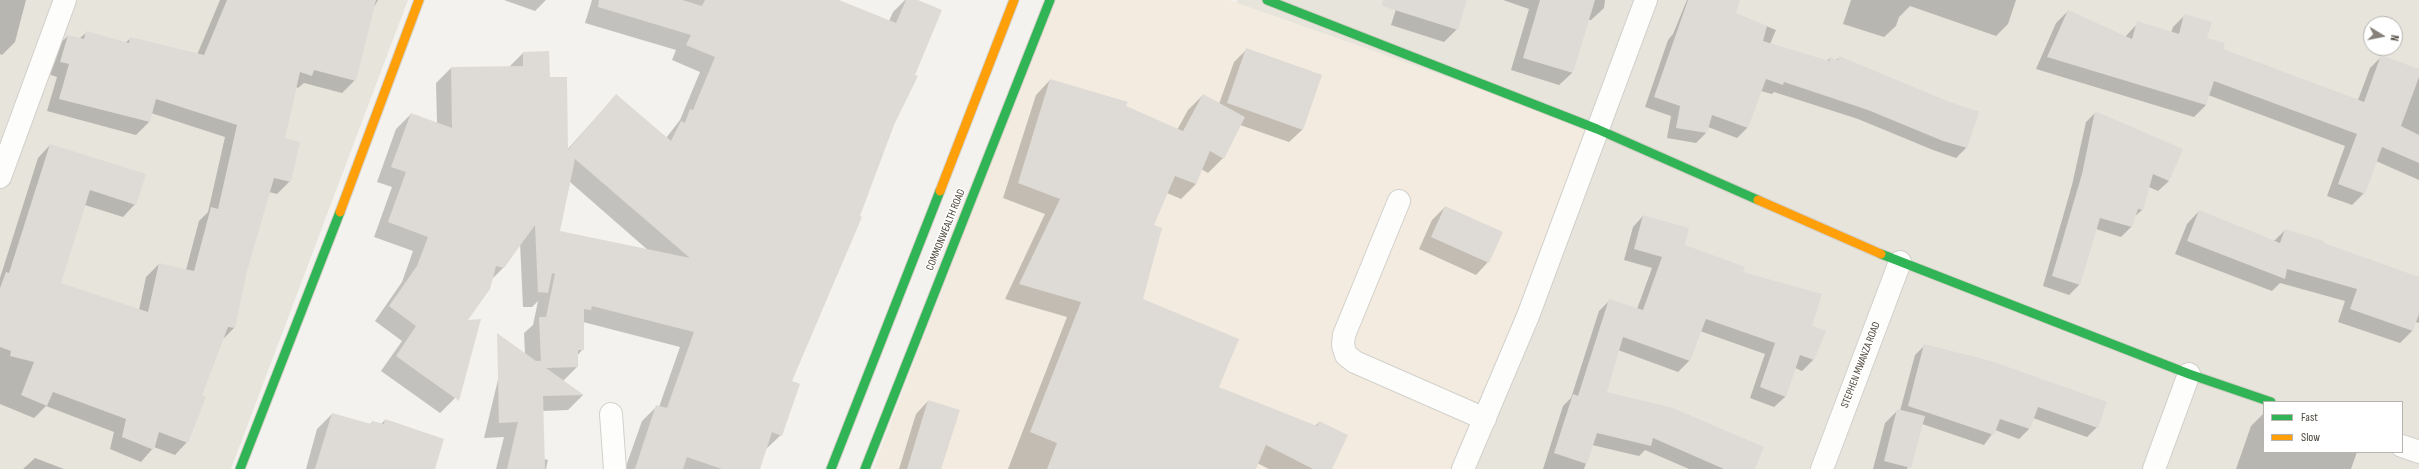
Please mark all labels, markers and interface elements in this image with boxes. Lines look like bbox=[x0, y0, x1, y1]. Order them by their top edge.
north arrow bbox=[2363, 16, 2403, 56]
text: N bbox=[2387, 34, 2401, 42]
street label: COMMONWEALTH ROAD bbox=[924, 187, 968, 273]
street label: STEPHEN MWANZA ROAD bbox=[1839, 320, 1883, 410]
legend bbox=[2263, 401, 2403, 453]
text: Fast bbox=[2301, 410, 2318, 425]
text: Slow bbox=[2301, 430, 2320, 445]

